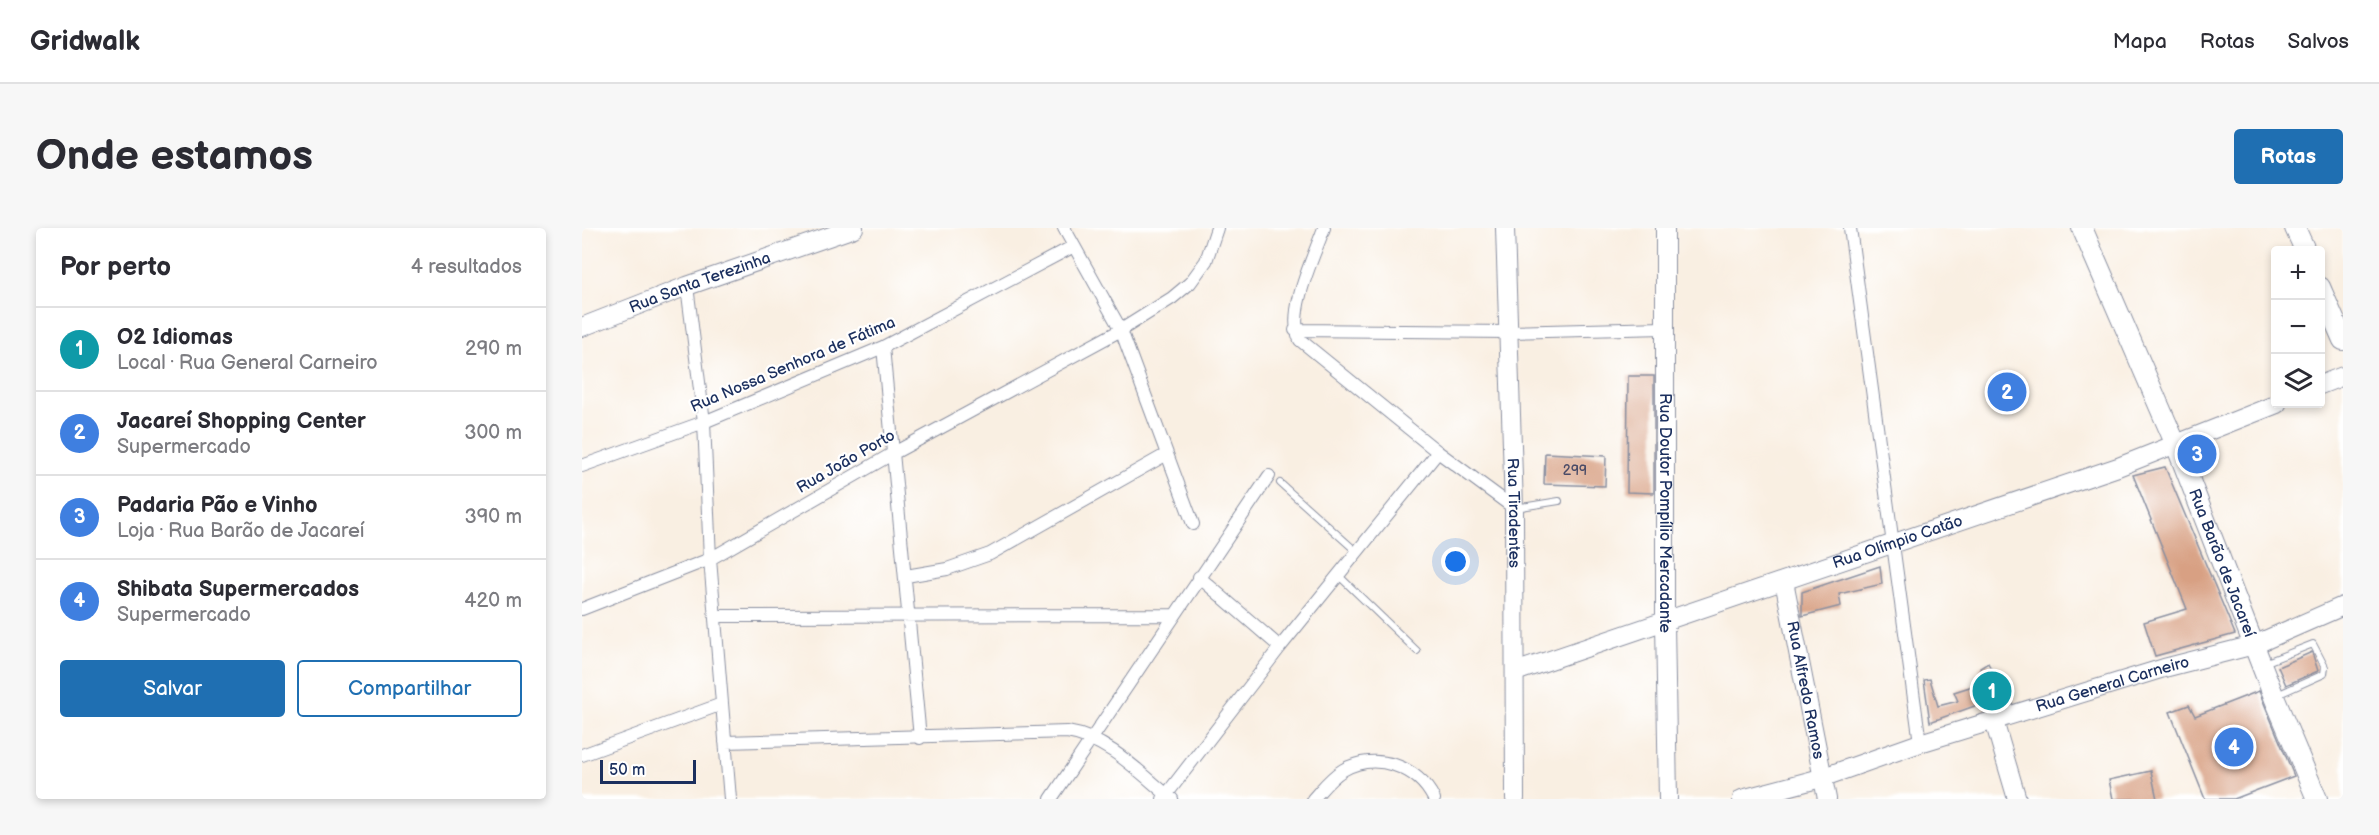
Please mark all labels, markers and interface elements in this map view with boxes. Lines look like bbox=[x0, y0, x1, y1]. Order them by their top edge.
text: Gridwalk bbox=[30, 25, 140, 58]
text: Mapa bbox=[2113, 29, 2167, 54]
text: Rotas bbox=[2200, 29, 2255, 54]
text: Salvos bbox=[2288, 29, 2349, 54]
button: Rotas bbox=[2234, 129, 2343, 184]
text: Onde estamos bbox=[36, 131, 313, 182]
map controls bbox=[2271, 246, 2325, 408]
button: + bbox=[2271, 246, 2325, 300]
street label: Rua Santa Terezinha bbox=[626, 248, 773, 317]
text: Por perto bbox=[60, 252, 171, 283]
text: 4 resultados bbox=[411, 255, 522, 279]
button: − bbox=[2271, 300, 2325, 354]
street label: Rua Nossa Senhora de Fátima bbox=[688, 313, 898, 417]
text: O2 Idiomas bbox=[117, 324, 233, 351]
text: 1 bbox=[75, 337, 84, 361]
text: 290 m bbox=[465, 337, 522, 361]
text: Local · Rua General Carneiro bbox=[117, 351, 378, 375]
button: layers bbox=[2271, 354, 2325, 408]
pin: 2 bbox=[1988, 370, 2026, 414]
street label: Rua Doutor Pompílio Mercadante bbox=[1656, 393, 1675, 634]
text: Jacareí Shopping Center bbox=[117, 408, 366, 435]
text: 2 bbox=[74, 421, 85, 445]
text: 300 m bbox=[464, 421, 522, 445]
street label: Rua João Porto bbox=[793, 426, 899, 498]
pin: 3 bbox=[2178, 432, 2216, 476]
text: Supermercado bbox=[117, 435, 251, 459]
street label: Rua Tiradentes bbox=[1503, 458, 1524, 568]
house number: 299 bbox=[1563, 462, 1587, 479]
street label: Rua Barão de Jacareí bbox=[2184, 486, 2259, 640]
text: Padaria Pão e Vinho bbox=[117, 492, 318, 519]
text: 3 bbox=[74, 505, 85, 529]
text: 390 m bbox=[464, 505, 522, 529]
street label: Rua Olímpio Catão bbox=[1830, 511, 1965, 573]
text: Loja · Rua Barão de Jacareí bbox=[117, 519, 365, 543]
your location bbox=[1441, 547, 1470, 576]
text: Shibata Supermercados bbox=[117, 576, 359, 603]
text: 4 bbox=[74, 589, 85, 613]
text: 420 m bbox=[464, 589, 522, 613]
text: Supermercado bbox=[117, 603, 251, 627]
street label: Rua Alfredo Ramos bbox=[1783, 619, 1828, 761]
street label: Rua General Carneiro bbox=[2033, 652, 2191, 716]
button: Salvar bbox=[60, 660, 285, 717]
button: Compartilhar bbox=[297, 660, 522, 717]
pin: 1 bbox=[1972, 668, 2012, 714]
pin: 4 bbox=[2214, 724, 2254, 770]
scale bar bbox=[600, 757, 696, 784]
text: 50 m bbox=[609, 761, 645, 780]

